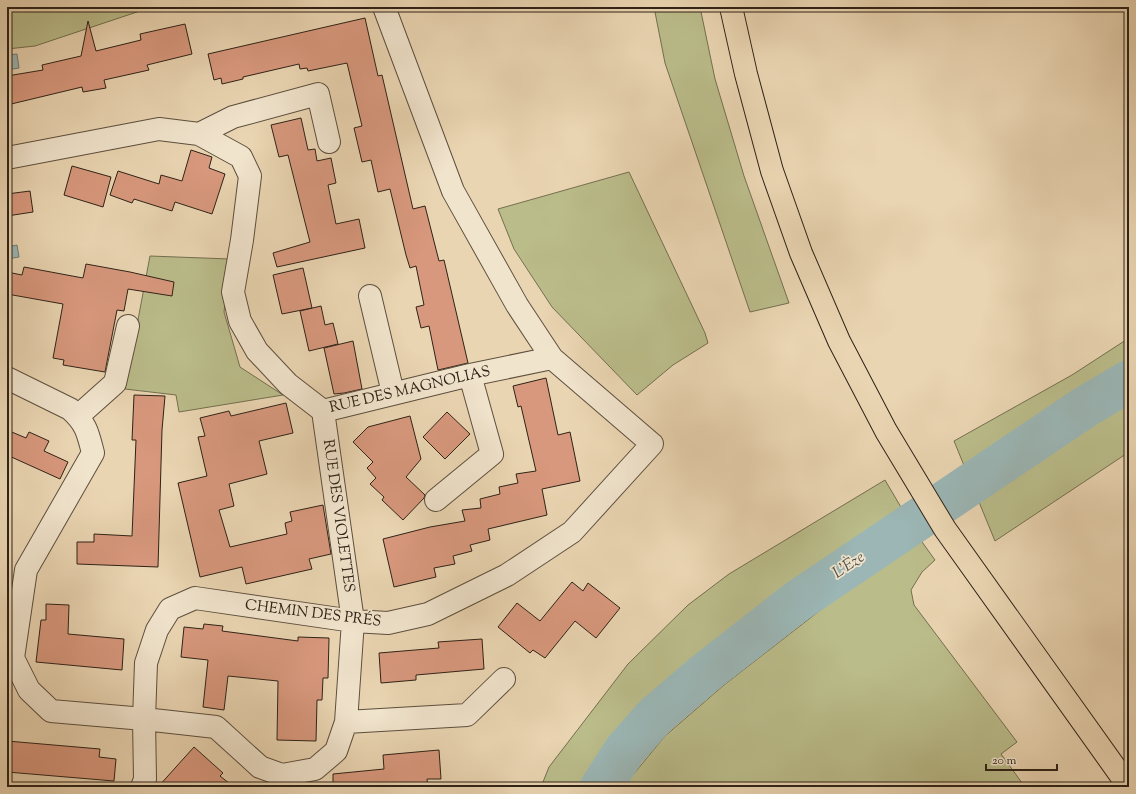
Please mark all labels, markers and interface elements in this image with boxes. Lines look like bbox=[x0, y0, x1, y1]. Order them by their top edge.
street label: RUE DES MAGNOLIAS bbox=[327, 361, 493, 419]
street label: RUE DES VIOLETTES bbox=[317, 438, 359, 594]
water label: L'Èze bbox=[828, 547, 870, 585]
street label: CHEMIN DES PRÉS bbox=[244, 594, 383, 633]
scale bar bbox=[986, 746, 1057, 772]
text: 20 m bbox=[992, 752, 1017, 770]

